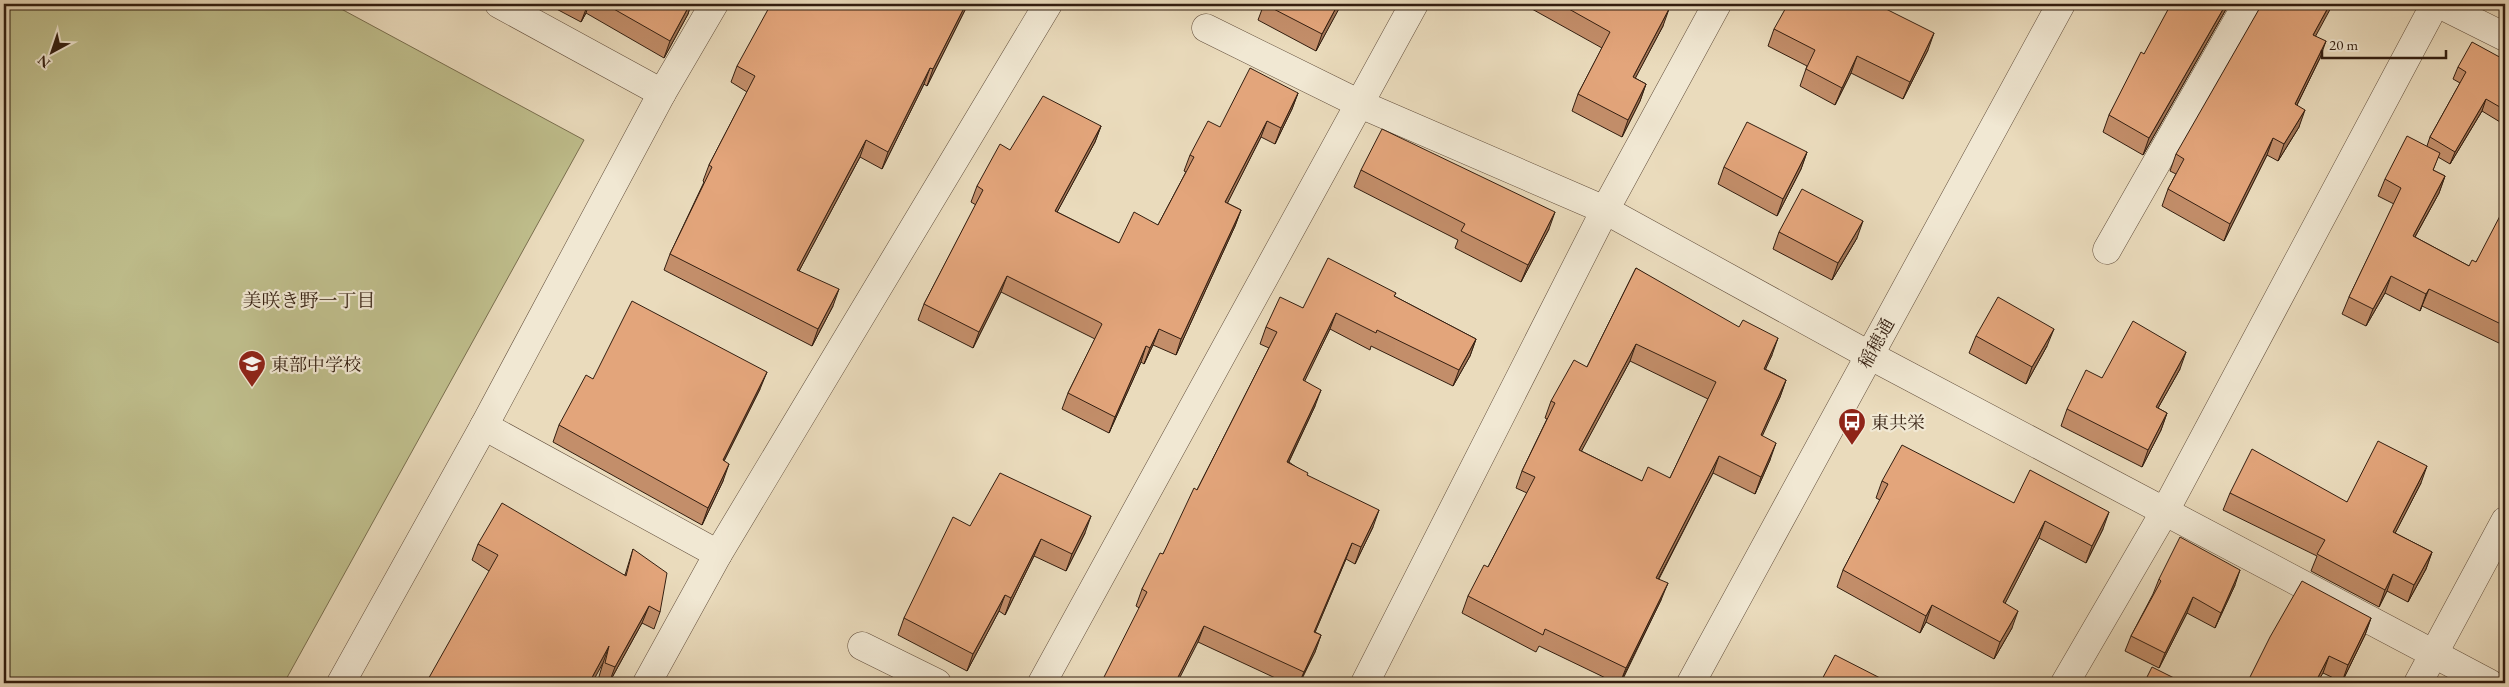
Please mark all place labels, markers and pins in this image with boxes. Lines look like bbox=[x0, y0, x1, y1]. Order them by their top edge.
school or university icon: 東部中学校 bbox=[237, 349, 267, 388]
place label: 東部中学校 bbox=[271, 353, 361, 376]
bus stop icon: 東共栄 bbox=[1837, 407, 1867, 446]
place label: 東共栄 bbox=[1871, 411, 1925, 434]

